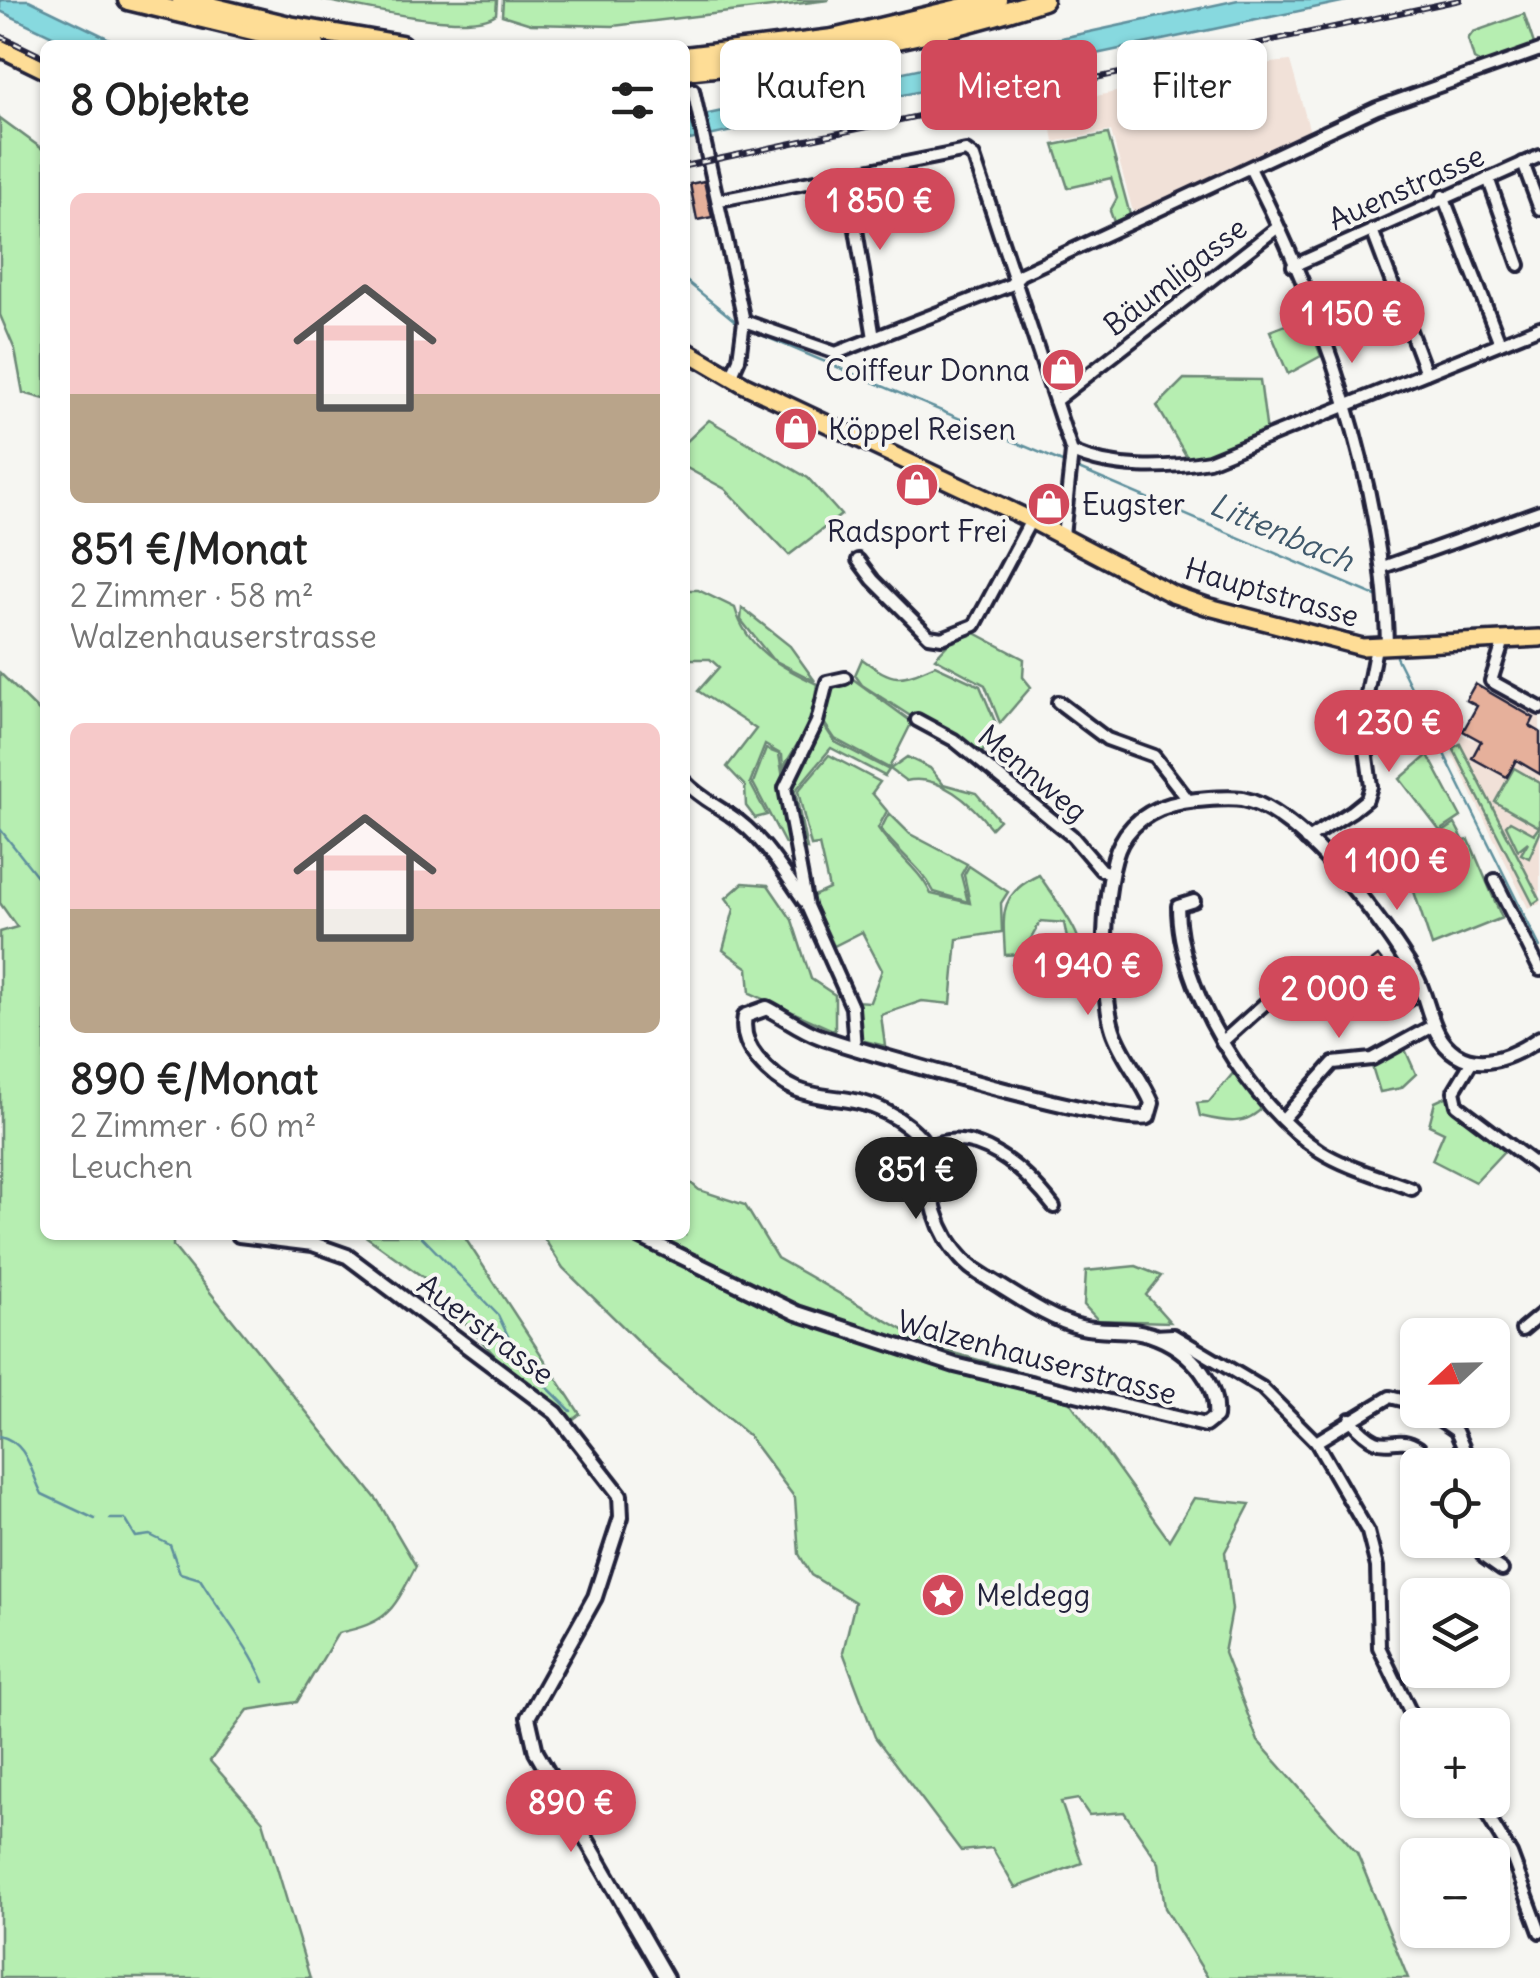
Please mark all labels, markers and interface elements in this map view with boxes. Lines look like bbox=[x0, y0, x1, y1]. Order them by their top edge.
chip: Kaufen bbox=[720, 40, 901, 130]
chip: Mieten bbox=[921, 40, 1097, 130]
chip: Filter bbox=[1117, 40, 1267, 130]
icon: filters bbox=[605, 73, 660, 128]
text: 8 Objekte bbox=[70, 74, 250, 126]
street label: Auenstrasse bbox=[1322, 136, 1490, 238]
pin: 1 850 € bbox=[788, 168, 972, 253]
text: 1 850 € bbox=[827, 180, 933, 221]
street label: Bäumligasse bbox=[1096, 208, 1254, 344]
icon: home bbox=[275, 258, 455, 438]
pin: 1 150 € bbox=[1260, 281, 1444, 366]
text: 1 150 € bbox=[1302, 293, 1402, 334]
shop icon: Coiffeur Donna bbox=[1040, 347, 1086, 393]
place label: Coiffeur Donna bbox=[825, 351, 1030, 389]
shop icon: Köppel Reisen bbox=[773, 406, 819, 452]
place label: Köppel Reisen bbox=[828, 410, 1016, 448]
shop icon: Radsport Frei bbox=[894, 462, 940, 508]
shop icon: Eugster bbox=[1026, 481, 1072, 527]
water label: Littenbach bbox=[1204, 483, 1361, 581]
place label: Eugster bbox=[1082, 485, 1185, 523]
place label: Radsport Frei bbox=[827, 512, 1007, 550]
text: 851 €/Monat bbox=[70, 523, 307, 575]
street label: Hauptstrasse bbox=[1181, 549, 1363, 635]
text: 2 Zimmer · 58 m² bbox=[70, 575, 314, 616]
text: Walzenhauserstrasse bbox=[70, 616, 377, 657]
pin: 1 230 € bbox=[1297, 690, 1481, 775]
text: 1 230 € bbox=[1336, 702, 1442, 743]
street label: Mennweg bbox=[970, 716, 1096, 830]
icon: home bbox=[275, 788, 455, 968]
pin: 1 100 € bbox=[1305, 828, 1489, 913]
text: 1 100 € bbox=[1345, 840, 1449, 881]
pin: 1 940 € bbox=[996, 933, 1180, 1018]
text: 1 940 € bbox=[1035, 945, 1141, 986]
pin: 2 000 € bbox=[1247, 956, 1431, 1041]
text: 2 000 € bbox=[1281, 968, 1397, 1009]
text: 890 €/Monat bbox=[70, 1053, 318, 1105]
text: 2 Zimmer · 60 m² bbox=[70, 1105, 316, 1146]
pin: 851 € bbox=[846, 1137, 986, 1222]
text: Leuchen bbox=[70, 1146, 193, 1187]
text: 851 € bbox=[877, 1149, 955, 1190]
street label: Auerstrasse bbox=[410, 1265, 562, 1393]
street label: Walzenhauserstrasse bbox=[893, 1301, 1181, 1413]
north arrow bbox=[1400, 1318, 1510, 1428]
map controls bbox=[1400, 1318, 1510, 1948]
button: locate bbox=[1400, 1448, 1510, 1558]
place icon: Meldegg bbox=[920, 1572, 966, 1618]
place label: Meldegg bbox=[976, 1576, 1090, 1614]
button: layers bbox=[1400, 1578, 1510, 1688]
button: + bbox=[1400, 1708, 1510, 1818]
pin: 890 € bbox=[501, 1770, 641, 1855]
text: 890 € bbox=[528, 1782, 614, 1823]
button: − bbox=[1400, 1838, 1510, 1948]

